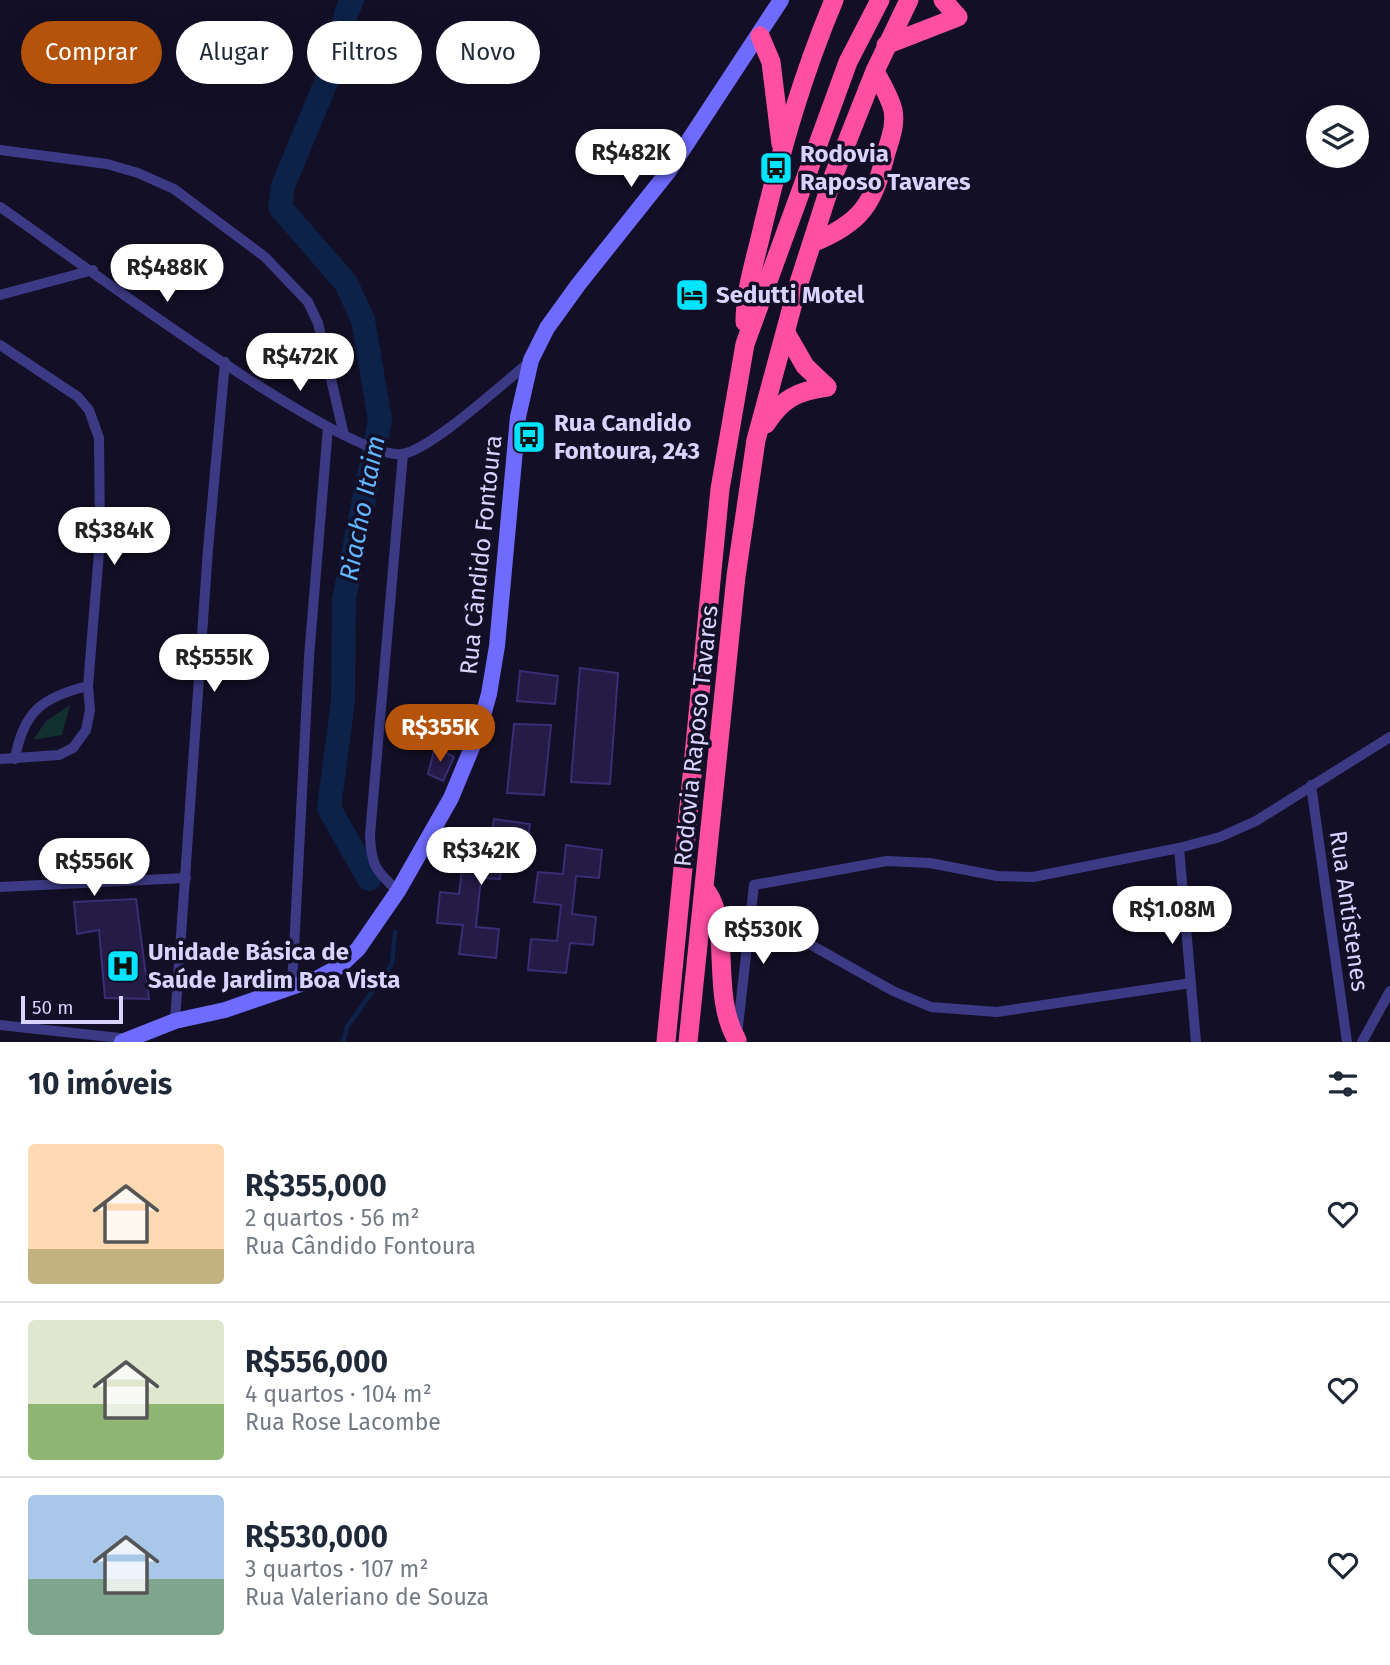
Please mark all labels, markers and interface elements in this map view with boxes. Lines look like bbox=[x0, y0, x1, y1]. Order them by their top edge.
chip: Comprar bbox=[21, 21, 162, 84]
chip: Alugar bbox=[176, 21, 293, 84]
chip: Filtros bbox=[307, 21, 422, 84]
chip: Novo bbox=[436, 21, 540, 84]
map controls bbox=[1306, 105, 1369, 168]
button: layers bbox=[1306, 105, 1369, 168]
pin: R$482K bbox=[574, 130, 688, 189]
text: R$482K bbox=[591, 138, 671, 166]
place label: Rodovia Raposo Tavares bbox=[800, 140, 971, 196]
bus stop icon: Rodovia Raposo Tavares bbox=[757, 149, 795, 187]
pin: R$488K bbox=[110, 244, 224, 304]
text: R$488K bbox=[127, 253, 207, 281]
hotel icon: Sedutti Motel bbox=[673, 276, 711, 314]
place label: Sedutti Motel bbox=[716, 281, 865, 309]
pin: R$472K bbox=[243, 334, 357, 393]
text: R$472K bbox=[262, 342, 338, 370]
place label: Rua Candido Fontoura, 243 bbox=[554, 409, 700, 465]
bus stop icon: Rua Candido Fontoura, 243 bbox=[510, 418, 548, 456]
water label: Riacho Itaim bbox=[333, 433, 392, 583]
street label: Rua Cândido Fontoura bbox=[454, 434, 508, 676]
pin: R$384K bbox=[57, 508, 171, 567]
text: R$384K bbox=[74, 516, 154, 544]
street label: Rodovia Raposo Tavares bbox=[668, 604, 724, 868]
pin: R$555K bbox=[157, 634, 271, 694]
text: R$555K bbox=[175, 643, 253, 671]
pin: R$355K bbox=[383, 704, 497, 764]
text: R$355K bbox=[401, 713, 479, 741]
pin: R$342K bbox=[424, 828, 538, 887]
street label: Rua Antístenes bbox=[1324, 829, 1374, 993]
text: R$342K bbox=[442, 836, 520, 864]
pin: R$556K bbox=[37, 838, 151, 898]
text: R$556K bbox=[55, 847, 133, 875]
pin: R$1.08M bbox=[1107, 886, 1237, 946]
text: R$1.08M bbox=[1129, 895, 1215, 923]
pin: R$530K bbox=[706, 906, 820, 966]
text: R$530K bbox=[724, 915, 802, 943]
place label: Unidade Básica de Saúde Jardim Boa Vista bbox=[148, 938, 400, 994]
hospital icon: Unidade Básica de Saúde Jardim Boa Vista bbox=[104, 947, 142, 985]
scale bar bbox=[21, 993, 122, 1025]
text: 50 m bbox=[32, 996, 73, 1019]
icon: filters bbox=[1324, 1065, 1362, 1103]
text: 10 imóveis bbox=[28, 1066, 172, 1102]
text: R$355,000 bbox=[245, 1168, 387, 1204]
icon: home bbox=[84, 1172, 168, 1256]
icon: heart bbox=[1324, 1195, 1362, 1233]
text: 2 quartos · 56 m² bbox=[245, 1204, 420, 1232]
text: Rua Cândido Fontoura bbox=[245, 1232, 476, 1260]
text: R$556,000 bbox=[245, 1344, 388, 1380]
icon: home bbox=[84, 1348, 168, 1432]
icon: heart bbox=[1324, 1371, 1362, 1409]
text: 4 quartos · 104 m² bbox=[245, 1380, 432, 1408]
text: Rua Rose Lacombe bbox=[245, 1408, 441, 1436]
text: R$530,000 bbox=[245, 1519, 388, 1555]
icon: home bbox=[84, 1523, 168, 1607]
icon: heart bbox=[1324, 1546, 1362, 1584]
text: 3 quartos · 107 m² bbox=[245, 1555, 428, 1583]
text: Rua Valeriano de Souza bbox=[245, 1583, 489, 1611]

